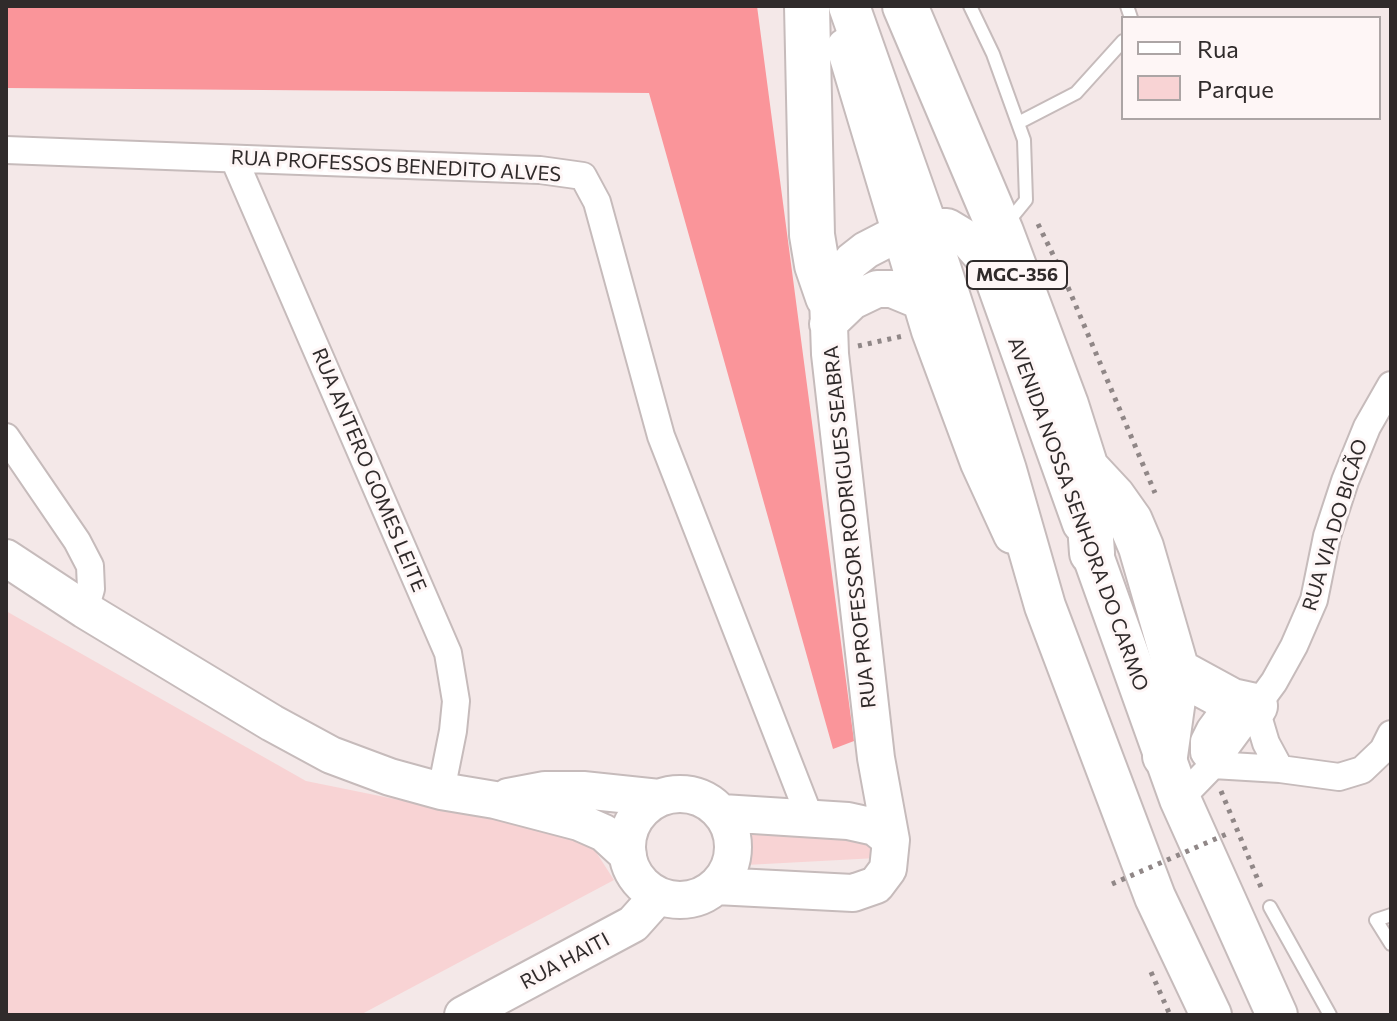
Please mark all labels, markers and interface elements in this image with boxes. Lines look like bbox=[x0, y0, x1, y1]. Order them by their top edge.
legend bbox=[1121, 16, 1381, 120]
text: Rua bbox=[1197, 34, 1239, 63]
text: Parque bbox=[1197, 74, 1274, 103]
street label: RUA PROFESSOS BENEDITO ALVES bbox=[230, 145, 562, 187]
road number: MGC-356 bbox=[967, 261, 1067, 289]
street label: AVENIDA NOSSA SENHORA DO CARMO bbox=[1003, 334, 1153, 694]
street label: RUA ANTERO GOMES LEITE bbox=[307, 345, 431, 595]
street label: RUA PROFESSOR RODRIGUES SEABRA bbox=[819, 345, 881, 709]
street label: RUA VIA DO BICÃO bbox=[1297, 436, 1373, 614]
street label: RUA HAITI bbox=[516, 928, 614, 994]

